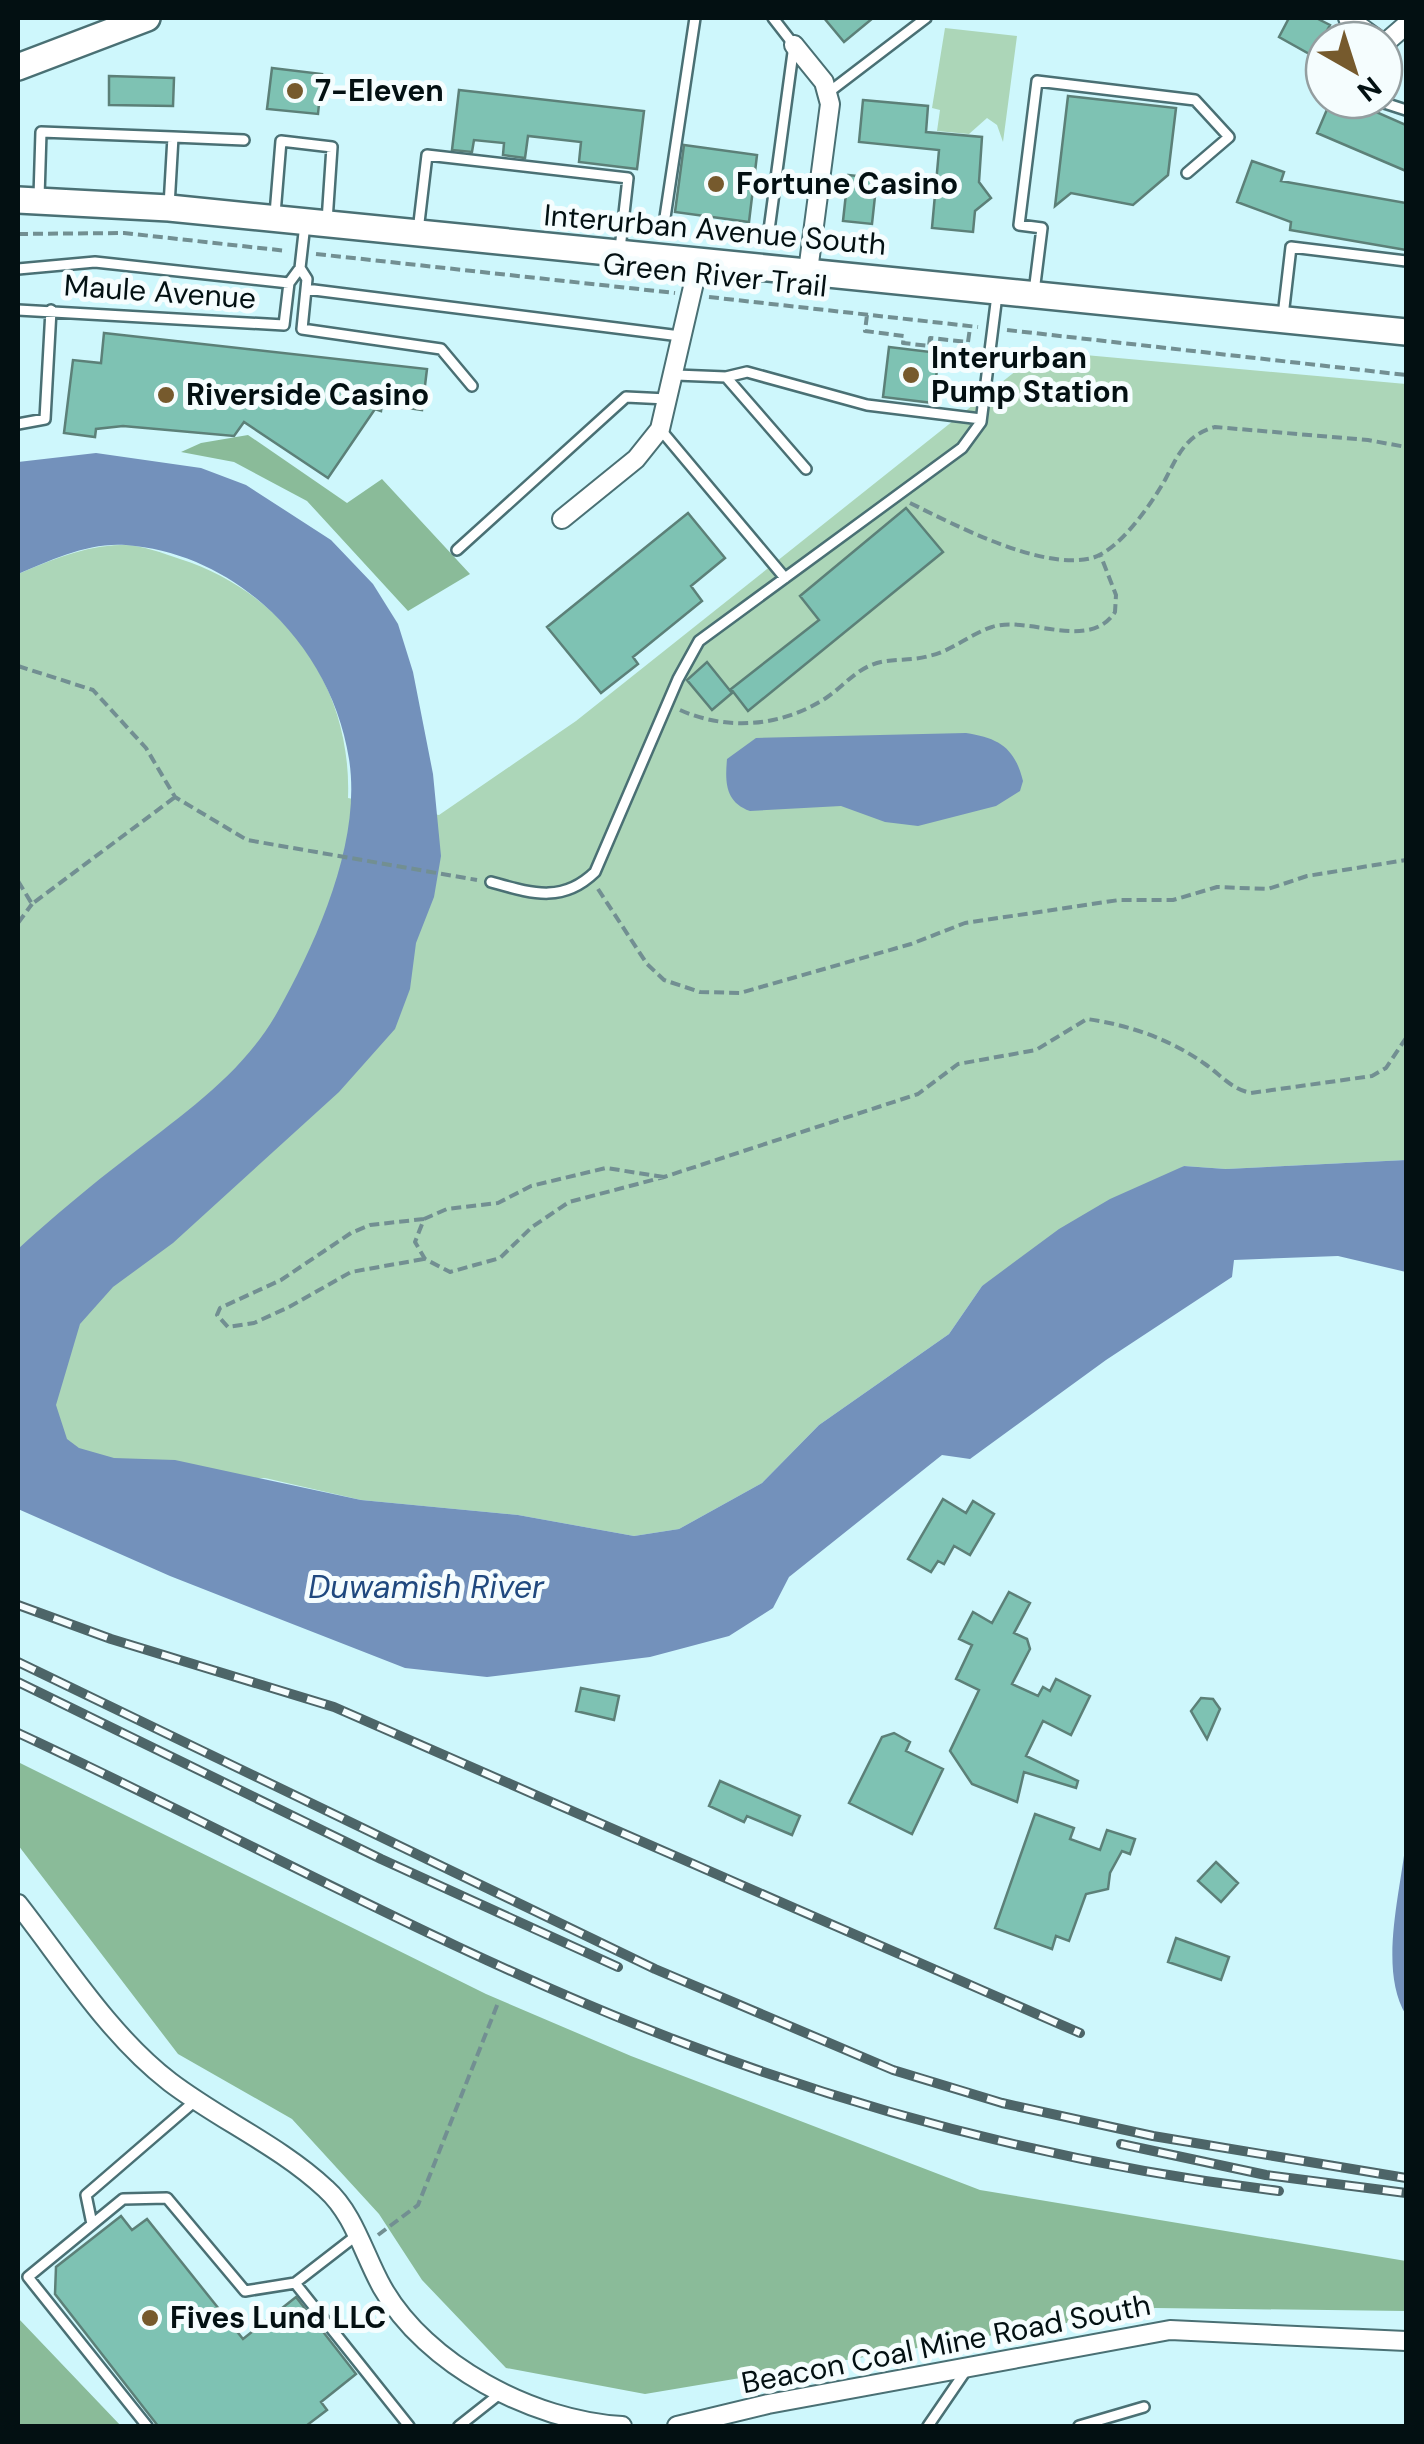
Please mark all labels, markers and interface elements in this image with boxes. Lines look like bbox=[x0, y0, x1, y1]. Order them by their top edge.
north arrow bbox=[1304, 20, 1404, 120]
text: N bbox=[1350, 68, 1389, 110]
place label: 7-Eleven bbox=[315, 71, 444, 110]
marker: 7-Eleven bbox=[284, 80, 306, 102]
place label: Fortune Casino bbox=[736, 164, 958, 203]
marker: Fortune Casino bbox=[705, 173, 727, 195]
street label: Interurban Avenue South bbox=[542, 195, 888, 264]
street label: Green River Trail bbox=[601, 243, 829, 306]
street label: Maule Avenue bbox=[63, 265, 257, 318]
place label: Interurban Pump Station bbox=[931, 338, 1129, 411]
marker: Interurban Pump Station bbox=[900, 364, 922, 386]
place label: Riverside Casino bbox=[186, 375, 429, 414]
marker: Riverside Casino bbox=[155, 384, 177, 406]
water label: Duwamish River bbox=[308, 1566, 545, 1608]
street label: Beacon Coal Mine Road South bbox=[738, 2285, 1154, 2402]
place label: Fives Lund LLC bbox=[170, 2298, 386, 2337]
marker: Fives Lund LLC bbox=[139, 2307, 161, 2329]

